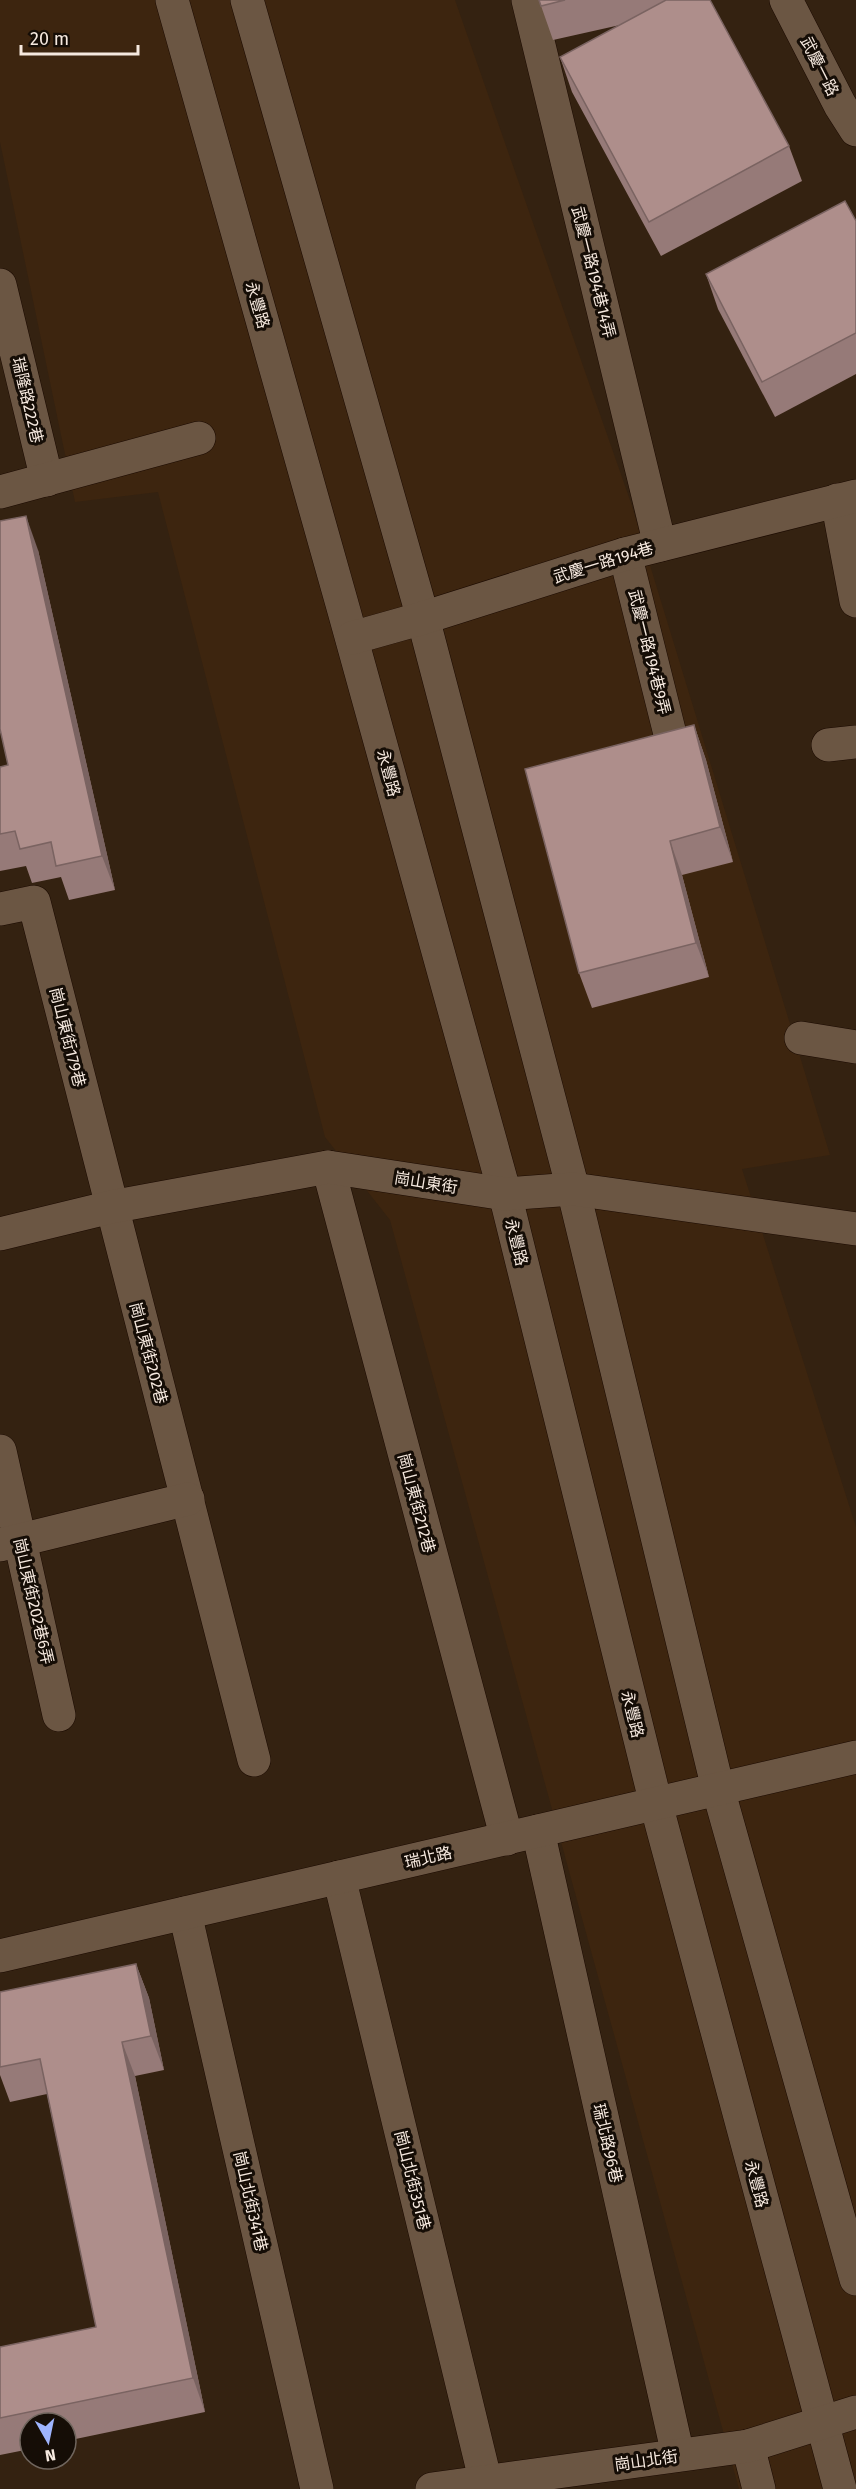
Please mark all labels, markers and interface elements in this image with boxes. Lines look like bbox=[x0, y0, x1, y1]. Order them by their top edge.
scale bar bbox=[21, 18, 138, 56]
text: 20 m bbox=[30, 28, 69, 50]
street label: 武慶一路 bbox=[797, 33, 843, 99]
street label: 武慶一路194巷14弄 bbox=[568, 204, 619, 340]
street label: 永豐路 bbox=[242, 279, 273, 331]
street label: 瑞隆路222巷 bbox=[8, 355, 47, 445]
street label: 武慶一路194巷 bbox=[551, 538, 656, 587]
street label: 武慶一路194巷9弄 bbox=[625, 588, 674, 717]
street label: 永豐路 bbox=[373, 747, 404, 799]
street label: 崗山東街179巷 bbox=[46, 985, 89, 1089]
street label: 崗山東街 bbox=[393, 1168, 459, 1197]
street label: 永豐路 bbox=[501, 1217, 532, 1268]
street label: 崗山東街202巷 bbox=[126, 1300, 171, 1406]
street label: 崗山東街212巷 bbox=[394, 1451, 439, 1555]
street label: 崗山東街202巷6弄 bbox=[10, 1536, 57, 1666]
street label: 永豐路 bbox=[617, 1689, 648, 1740]
street label: 瑞北路 bbox=[403, 1843, 454, 1872]
street label: 瑞北路96巷 bbox=[589, 2102, 626, 2185]
street label: 崗山北街351巷 bbox=[391, 2128, 434, 2232]
street label: 崗山北街341巷 bbox=[230, 2149, 271, 2253]
street label: 永豐路 bbox=[741, 2158, 772, 2210]
north arrow bbox=[18, 2411, 78, 2471]
text: N bbox=[44, 2445, 57, 2466]
street label: 崗山北街 bbox=[613, 2447, 679, 2474]

